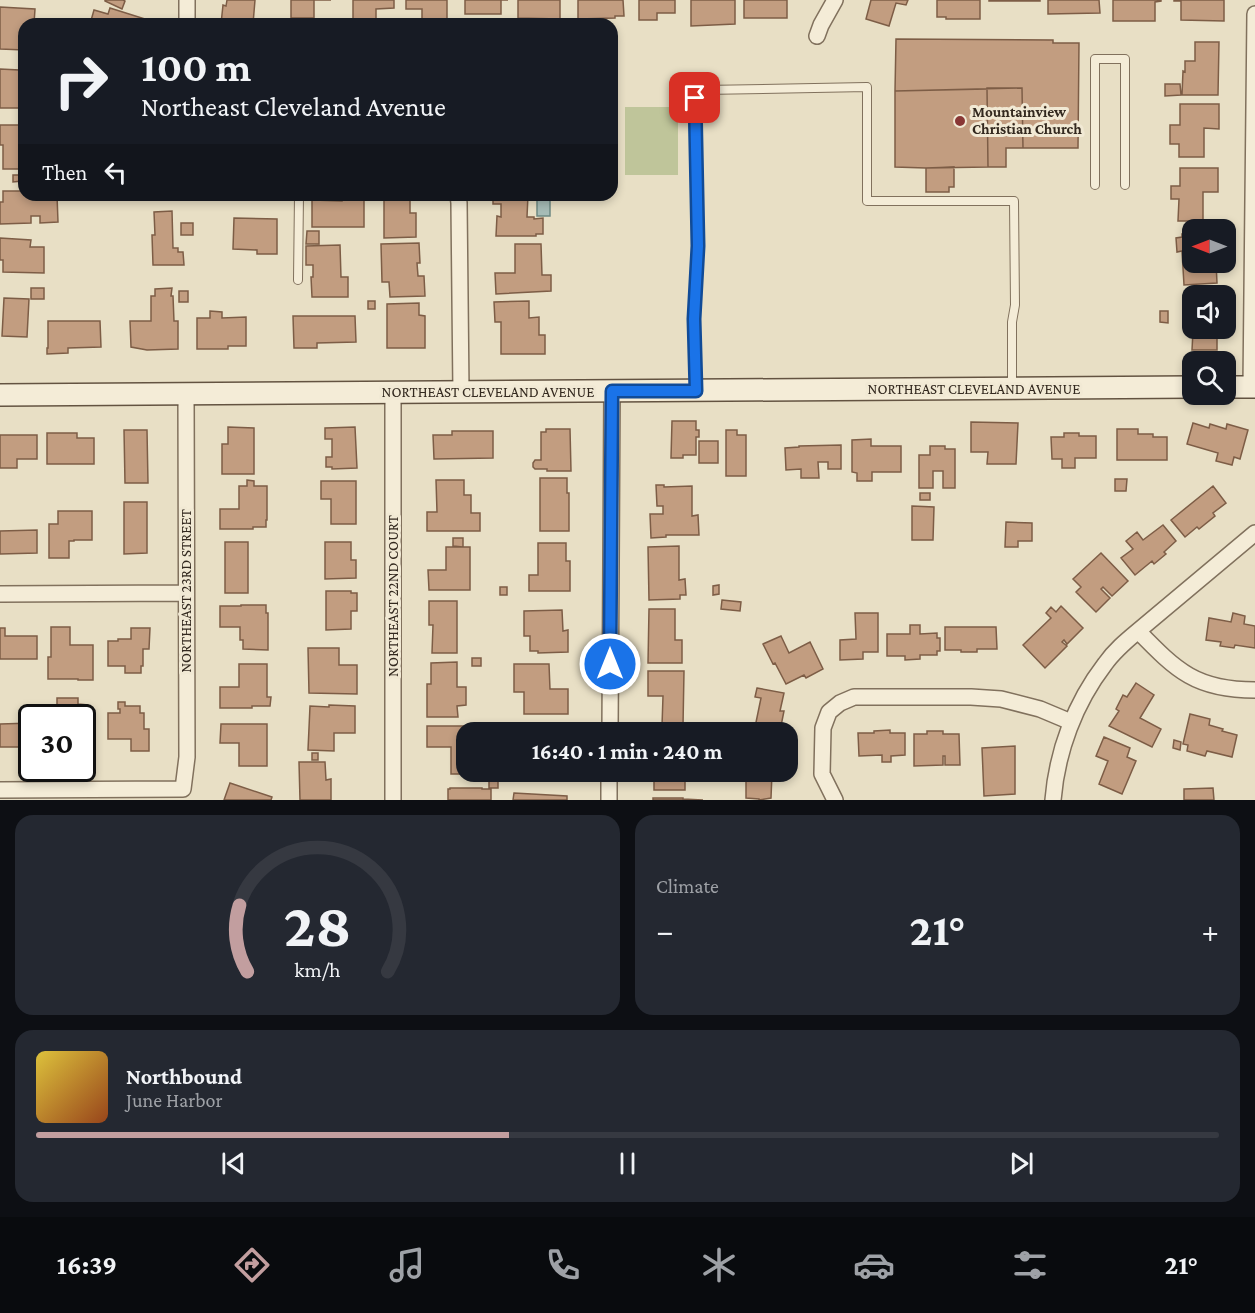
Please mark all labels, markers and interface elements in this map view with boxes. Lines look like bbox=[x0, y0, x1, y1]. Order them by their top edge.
icon: right bbox=[42, 42, 120, 120]
text: 100 m bbox=[141, 43, 251, 90]
pin bbox=[669, 72, 720, 123]
icon: arrive bbox=[678, 81, 711, 114]
text: Northeast Cleveland Avenue bbox=[141, 92, 446, 122]
place label: Mountainview Christian Church bbox=[972, 104, 1082, 137]
marker: Mountainview Christian Church bbox=[953, 114, 967, 128]
icon: left bbox=[99, 156, 132, 189]
text: Then bbox=[42, 160, 87, 185]
north arrow bbox=[1182, 219, 1236, 273]
map controls bbox=[1182, 219, 1236, 405]
button: sound bbox=[1182, 285, 1236, 339]
button: search bbox=[1182, 351, 1236, 405]
street label: NORTHEAST CLEVELAND AVENUE bbox=[868, 381, 1080, 397]
street label: NORTHEAST CLEVELAND AVENUE bbox=[382, 384, 594, 400]
street label: NORTHEAST 23RD STREET bbox=[178, 509, 194, 673]
street label: NORTHEAST 22ND COURT bbox=[385, 515, 401, 677]
position arrow bbox=[578, 632, 642, 696]
speed limit sign: 30 bbox=[18, 704, 96, 782]
text: 16:40 · 1 min · 240 m bbox=[532, 739, 722, 764]
text: Climate bbox=[656, 875, 719, 897]
text: 28 bbox=[283, 890, 352, 959]
text: 21° bbox=[910, 905, 966, 955]
text: − bbox=[656, 912, 673, 949]
text: + bbox=[1202, 912, 1219, 949]
text: km/h bbox=[294, 958, 341, 982]
text: Northbound bbox=[126, 1064, 242, 1089]
text: June Harbor bbox=[126, 1089, 223, 1111]
icon: previous bbox=[217, 1147, 250, 1180]
icon: pause bbox=[611, 1147, 644, 1180]
icon: next bbox=[1005, 1147, 1038, 1180]
icon: directions bbox=[231, 1244, 273, 1286]
icon: music bbox=[386, 1244, 428, 1286]
icon: phone bbox=[542, 1244, 584, 1286]
icon: climate bbox=[698, 1244, 740, 1286]
icon: car bbox=[853, 1244, 895, 1286]
icon: filters bbox=[1009, 1244, 1051, 1286]
text: 16:39 bbox=[57, 1250, 117, 1280]
text: 21° bbox=[1164, 1250, 1198, 1280]

